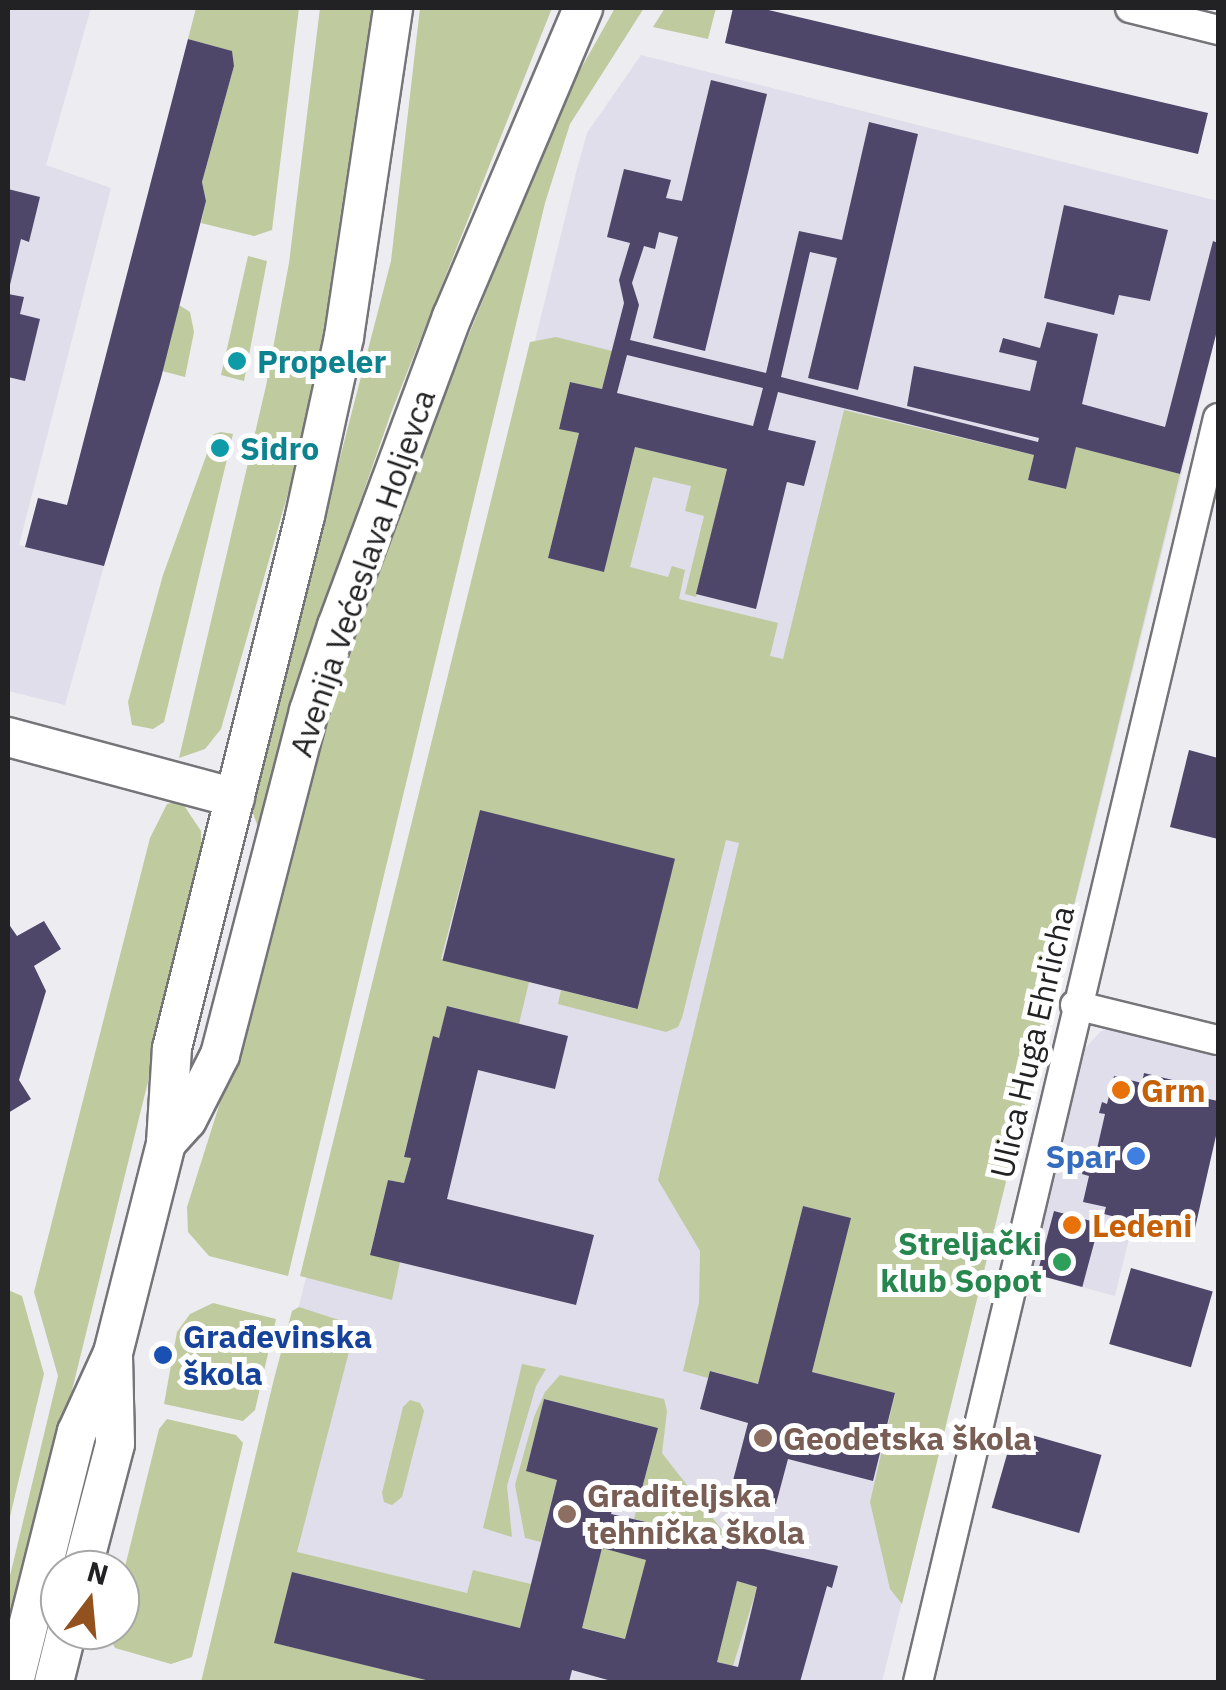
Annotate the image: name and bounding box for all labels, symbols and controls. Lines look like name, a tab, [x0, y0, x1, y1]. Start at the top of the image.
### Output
place label: Propeler	[257, 342, 387, 380]
marker: Propeler	[226, 350, 248, 372]
street label: Avenija Većeslava Holjevca	[281, 384, 443, 762]
place label: Sidro	[240, 429, 319, 467]
marker: Sidro	[209, 437, 231, 459]
street label: Ulica Huga Ehrlicha	[982, 902, 1082, 1182]
place label: Grm	[1141, 1071, 1206, 1109]
marker: Grm	[1110, 1079, 1132, 1101]
place label: Spar	[1045, 1137, 1116, 1175]
marker: Spar	[1125, 1145, 1147, 1167]
place label: Ledeni	[1092, 1206, 1192, 1244]
marker: Ledeni	[1061, 1214, 1083, 1236]
place label: Streljački klub Sopot	[880, 1225, 1042, 1300]
marker: Streljački klub Sopot	[1051, 1251, 1073, 1273]
place label: Građevinska škola	[183, 1318, 372, 1393]
marker: Građevinska škola	[152, 1344, 174, 1366]
place label: Geodetska škola	[783, 1419, 1032, 1457]
marker: Geodetska škola	[752, 1427, 774, 1449]
place label: Graditeljska tehnička škola	[587, 1477, 805, 1552]
marker: Graditeljska tehnička škola	[556, 1503, 578, 1525]
north arrow	[40, 1550, 140, 1650]
text: N	[83, 1552, 113, 1593]

